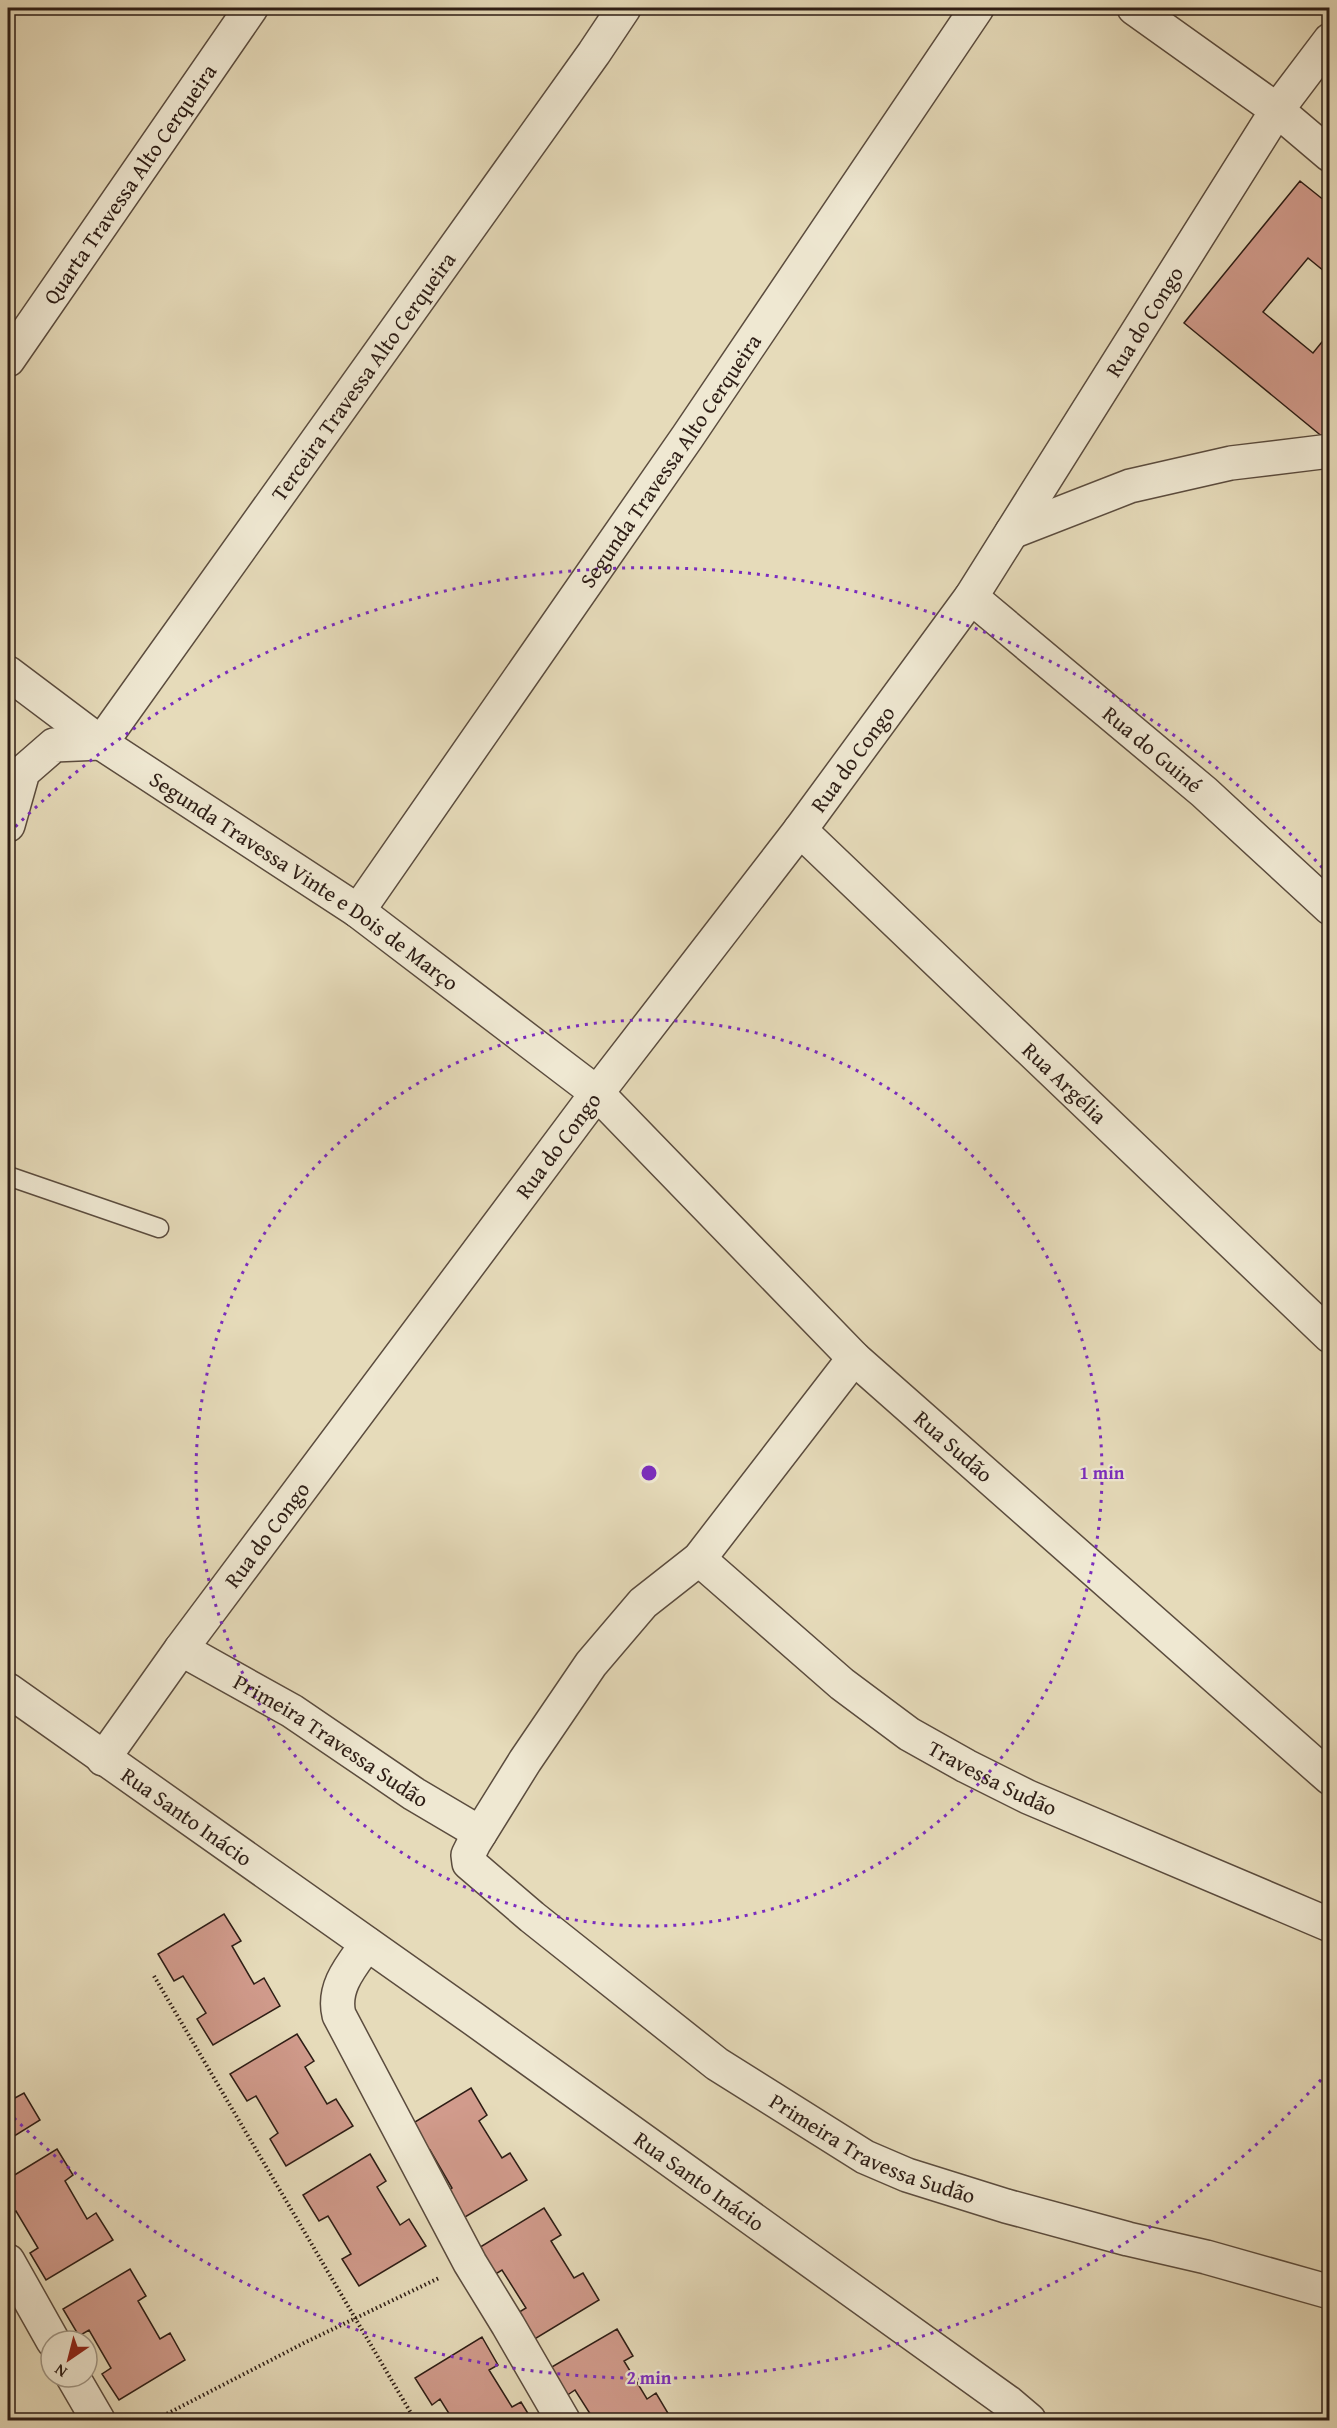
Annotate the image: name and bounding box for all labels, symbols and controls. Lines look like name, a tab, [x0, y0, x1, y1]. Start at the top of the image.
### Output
street label: Quarta Travessa Alto Cerqueira	[35, 57, 224, 311]
street label: Terceira Travessa Alto Cerqueira	[263, 245, 463, 507]
street label: Rua do Congo	[1097, 260, 1191, 383]
street label: Segunda Travessa Alto Cerqueira	[571, 327, 769, 594]
street label: Rua do Guiné	[1096, 698, 1210, 800]
street label: Rua do Congo	[802, 699, 902, 819]
street label: Segunda Travessa Vinte e Dois de Março	[143, 763, 466, 998]
street label: Rua Argélia	[1015, 1034, 1115, 1131]
street label: Rua do Congo	[508, 1085, 608, 1205]
street label: Rua Sudão	[907, 1402, 1000, 1490]
text: 1 min	[1080, 1459, 1125, 1486]
centre of rings	[639, 1463, 659, 1483]
street label: Rua do Congo	[216, 1475, 317, 1594]
street label: Primeira Travessa Sudão	[228, 1666, 435, 1815]
street label: Travessa Sudão	[922, 1732, 1062, 1824]
street label: Rua Santo Inácio	[115, 1759, 259, 1874]
street label: Primeira Travessa Sudão	[763, 2085, 979, 2211]
street label: Rua Santo Inácio	[628, 2123, 771, 2239]
north arrow	[39, 2329, 99, 2389]
text: N	[49, 2358, 72, 2384]
text: 2 min	[627, 2364, 672, 2391]

